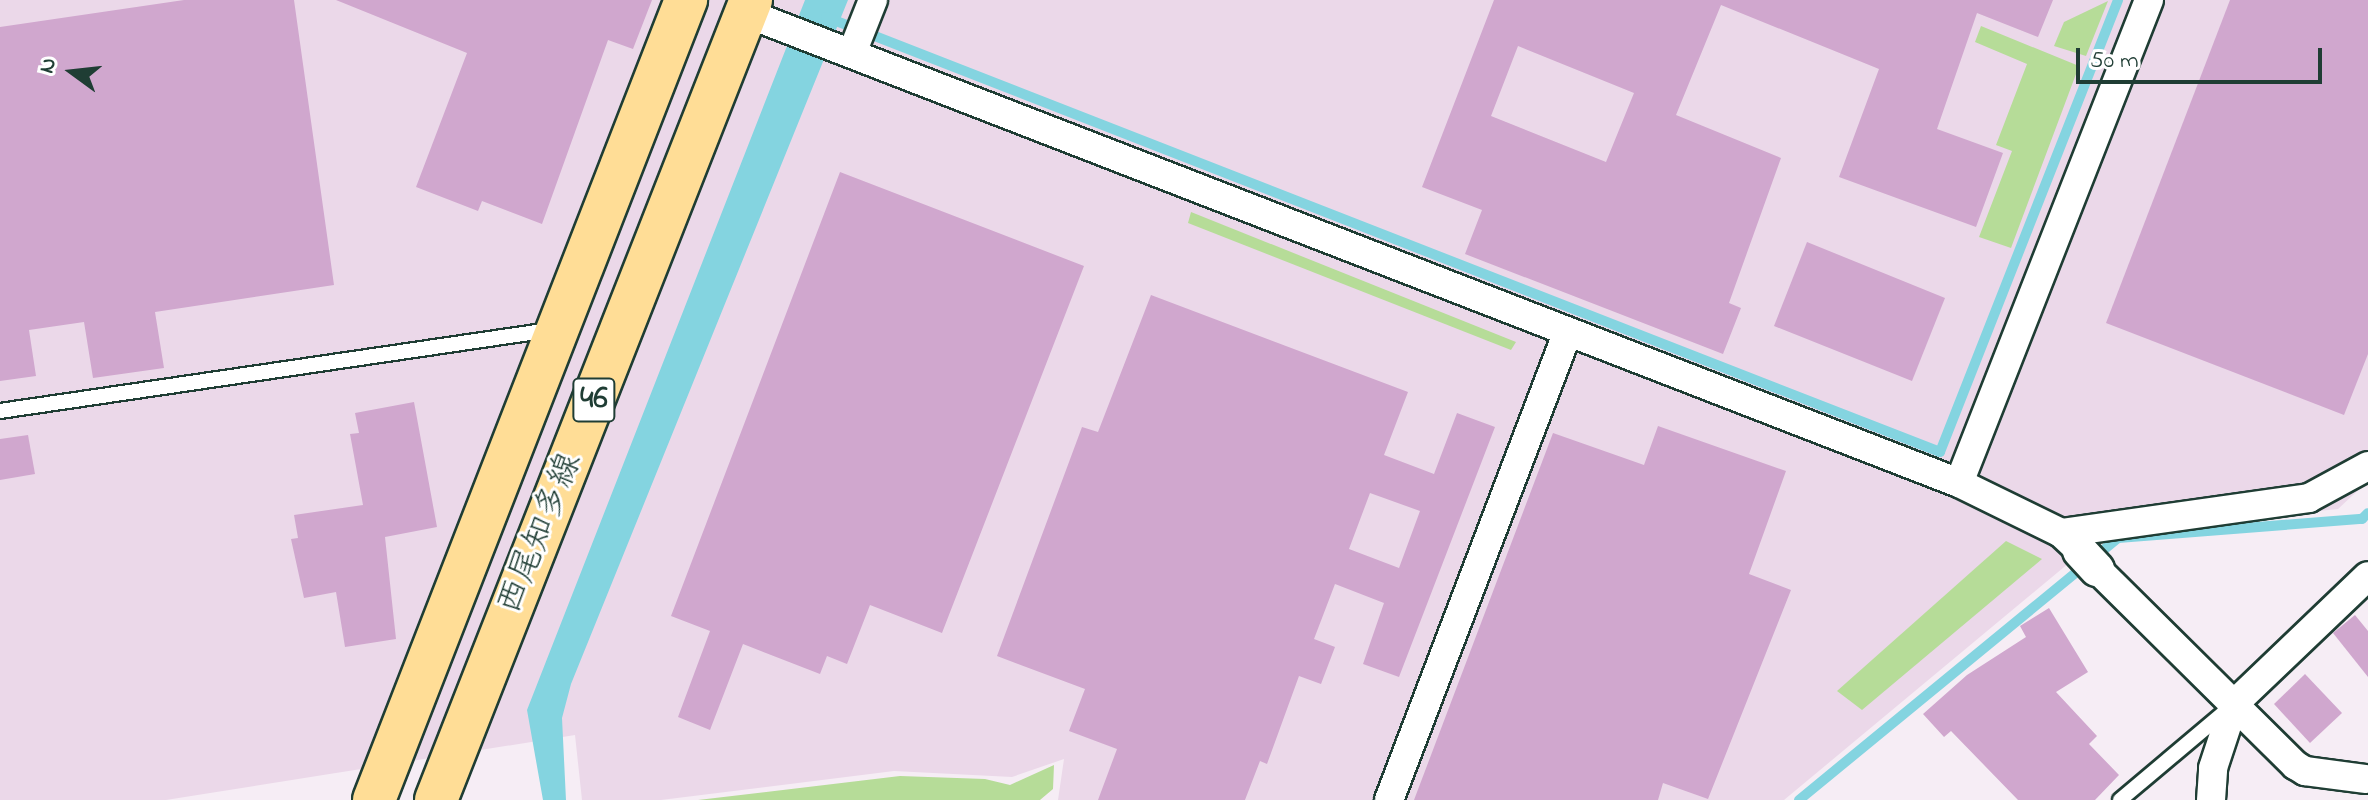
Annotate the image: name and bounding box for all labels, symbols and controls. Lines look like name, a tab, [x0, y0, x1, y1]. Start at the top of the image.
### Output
north arrow	[32, 32, 112, 112]
scale bar	[2080, 32, 2326, 82]
text: 50 m	[2090, 44, 2139, 79]
text: N	[31, 54, 66, 77]
road number: 46	[572, 372, 616, 428]
street label: 西尾知多線	[490, 448, 592, 620]

